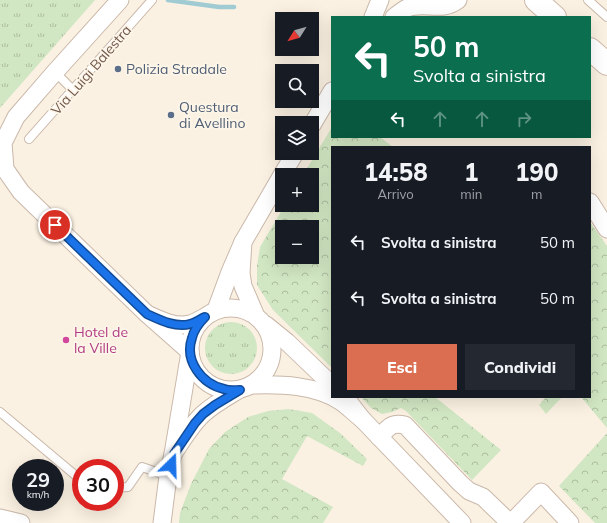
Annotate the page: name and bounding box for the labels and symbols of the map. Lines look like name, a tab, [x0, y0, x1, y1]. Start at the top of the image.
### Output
north arrow	[275, 12, 319, 56]
street label: Via Luigi Balestra	[47, 21, 135, 119]
place label: Polizia Stradale	[126, 60, 227, 78]
marker: Polizia Stradale	[113, 64, 123, 74]
place label: Questura di Avellino	[179, 98, 245, 132]
marker: Questura di Avellino	[166, 110, 176, 120]
pin	[38, 208, 72, 242]
place label: Hotel de la Ville	[74, 323, 128, 357]
marker: Hotel de la Ville	[61, 335, 71, 345]
position arrow	[150, 444, 192, 486]
speed limit sign: 30	[72, 459, 124, 511]

